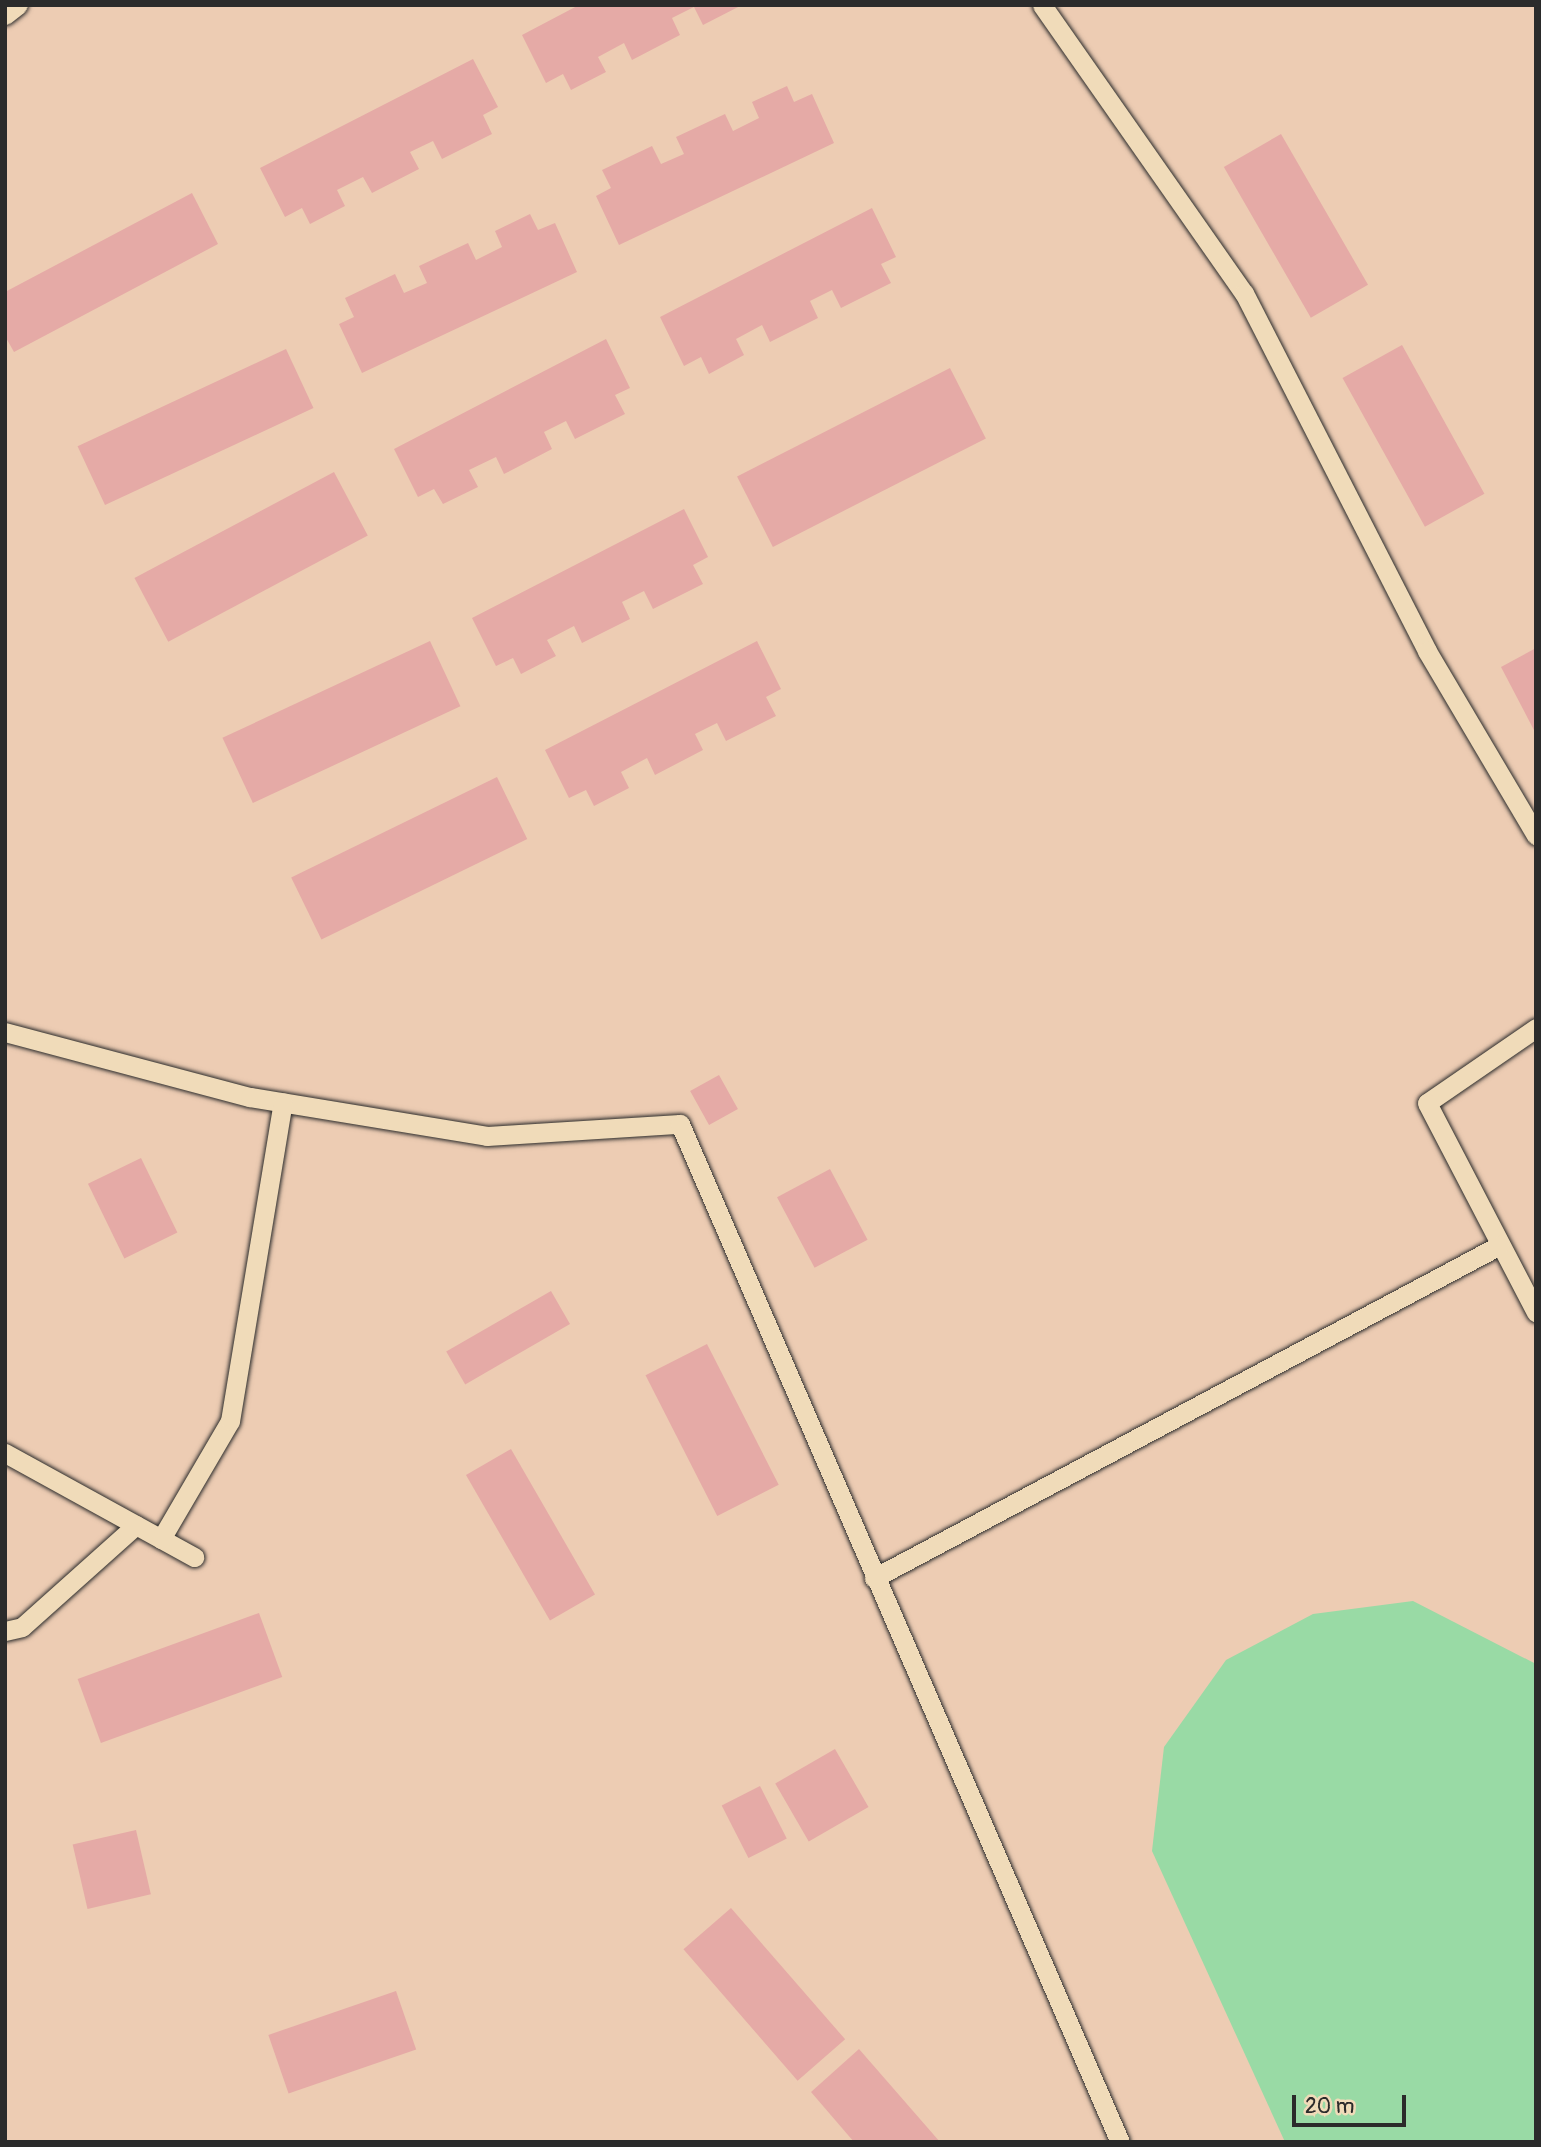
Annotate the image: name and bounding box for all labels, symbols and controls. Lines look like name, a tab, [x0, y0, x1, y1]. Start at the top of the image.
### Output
scale bar	[1296, 2080, 1410, 2124]
text: 20 m	[1305, 2093, 1354, 2120]

